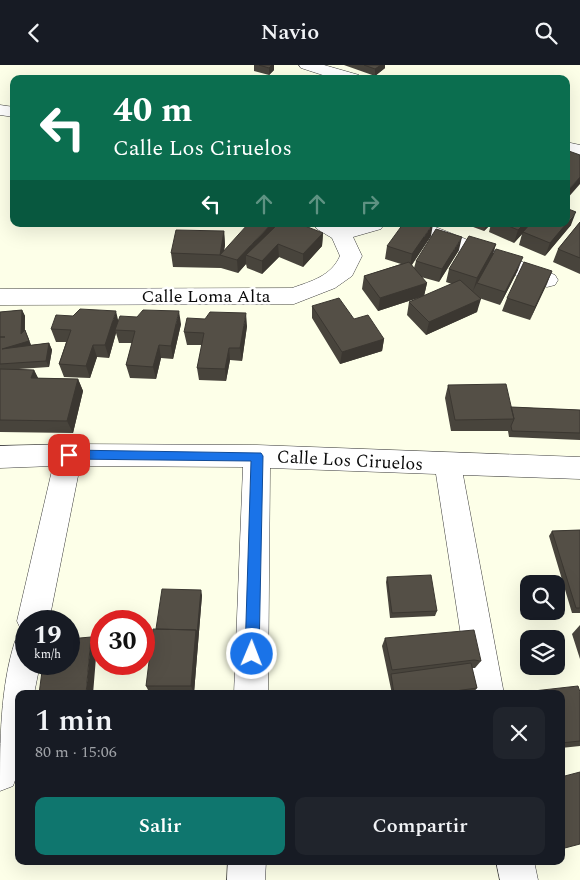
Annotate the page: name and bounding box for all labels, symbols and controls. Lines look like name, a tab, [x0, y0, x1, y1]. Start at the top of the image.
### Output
text: Navio	[261, 16, 319, 49]
icon: back	[20, 19, 48, 47]
icon: search	[532, 19, 560, 47]
text: 40 m	[113, 84, 193, 137]
icon: left	[30, 95, 95, 160]
text: Calle Los Ciruelos	[113, 132, 292, 165]
icon: left	[197, 190, 225, 218]
icon: ahead	[250, 190, 278, 218]
icon: ahead	[303, 190, 331, 218]
icon: right	[356, 190, 384, 218]
street label: Calle Loma Alta	[141, 283, 271, 310]
pin	[48, 434, 90, 476]
icon: arrive	[55, 441, 83, 469]
street label: Calle Los Ciruelos	[276, 443, 424, 478]
map controls	[520, 575, 565, 675]
button: search	[520, 575, 565, 620]
speed limit sign: 30	[90, 610, 155, 675]
text: 19	[33, 617, 62, 655]
position arrow	[225, 627, 277, 679]
button: layers	[520, 630, 565, 675]
text: km/h	[34, 645, 61, 664]
text: 1 min	[35, 698, 113, 744]
button: close	[493, 707, 545, 759]
text: 80 m · 15:06	[35, 740, 117, 764]
button: Salir	[35, 797, 285, 855]
button: Compartir	[295, 797, 545, 855]

